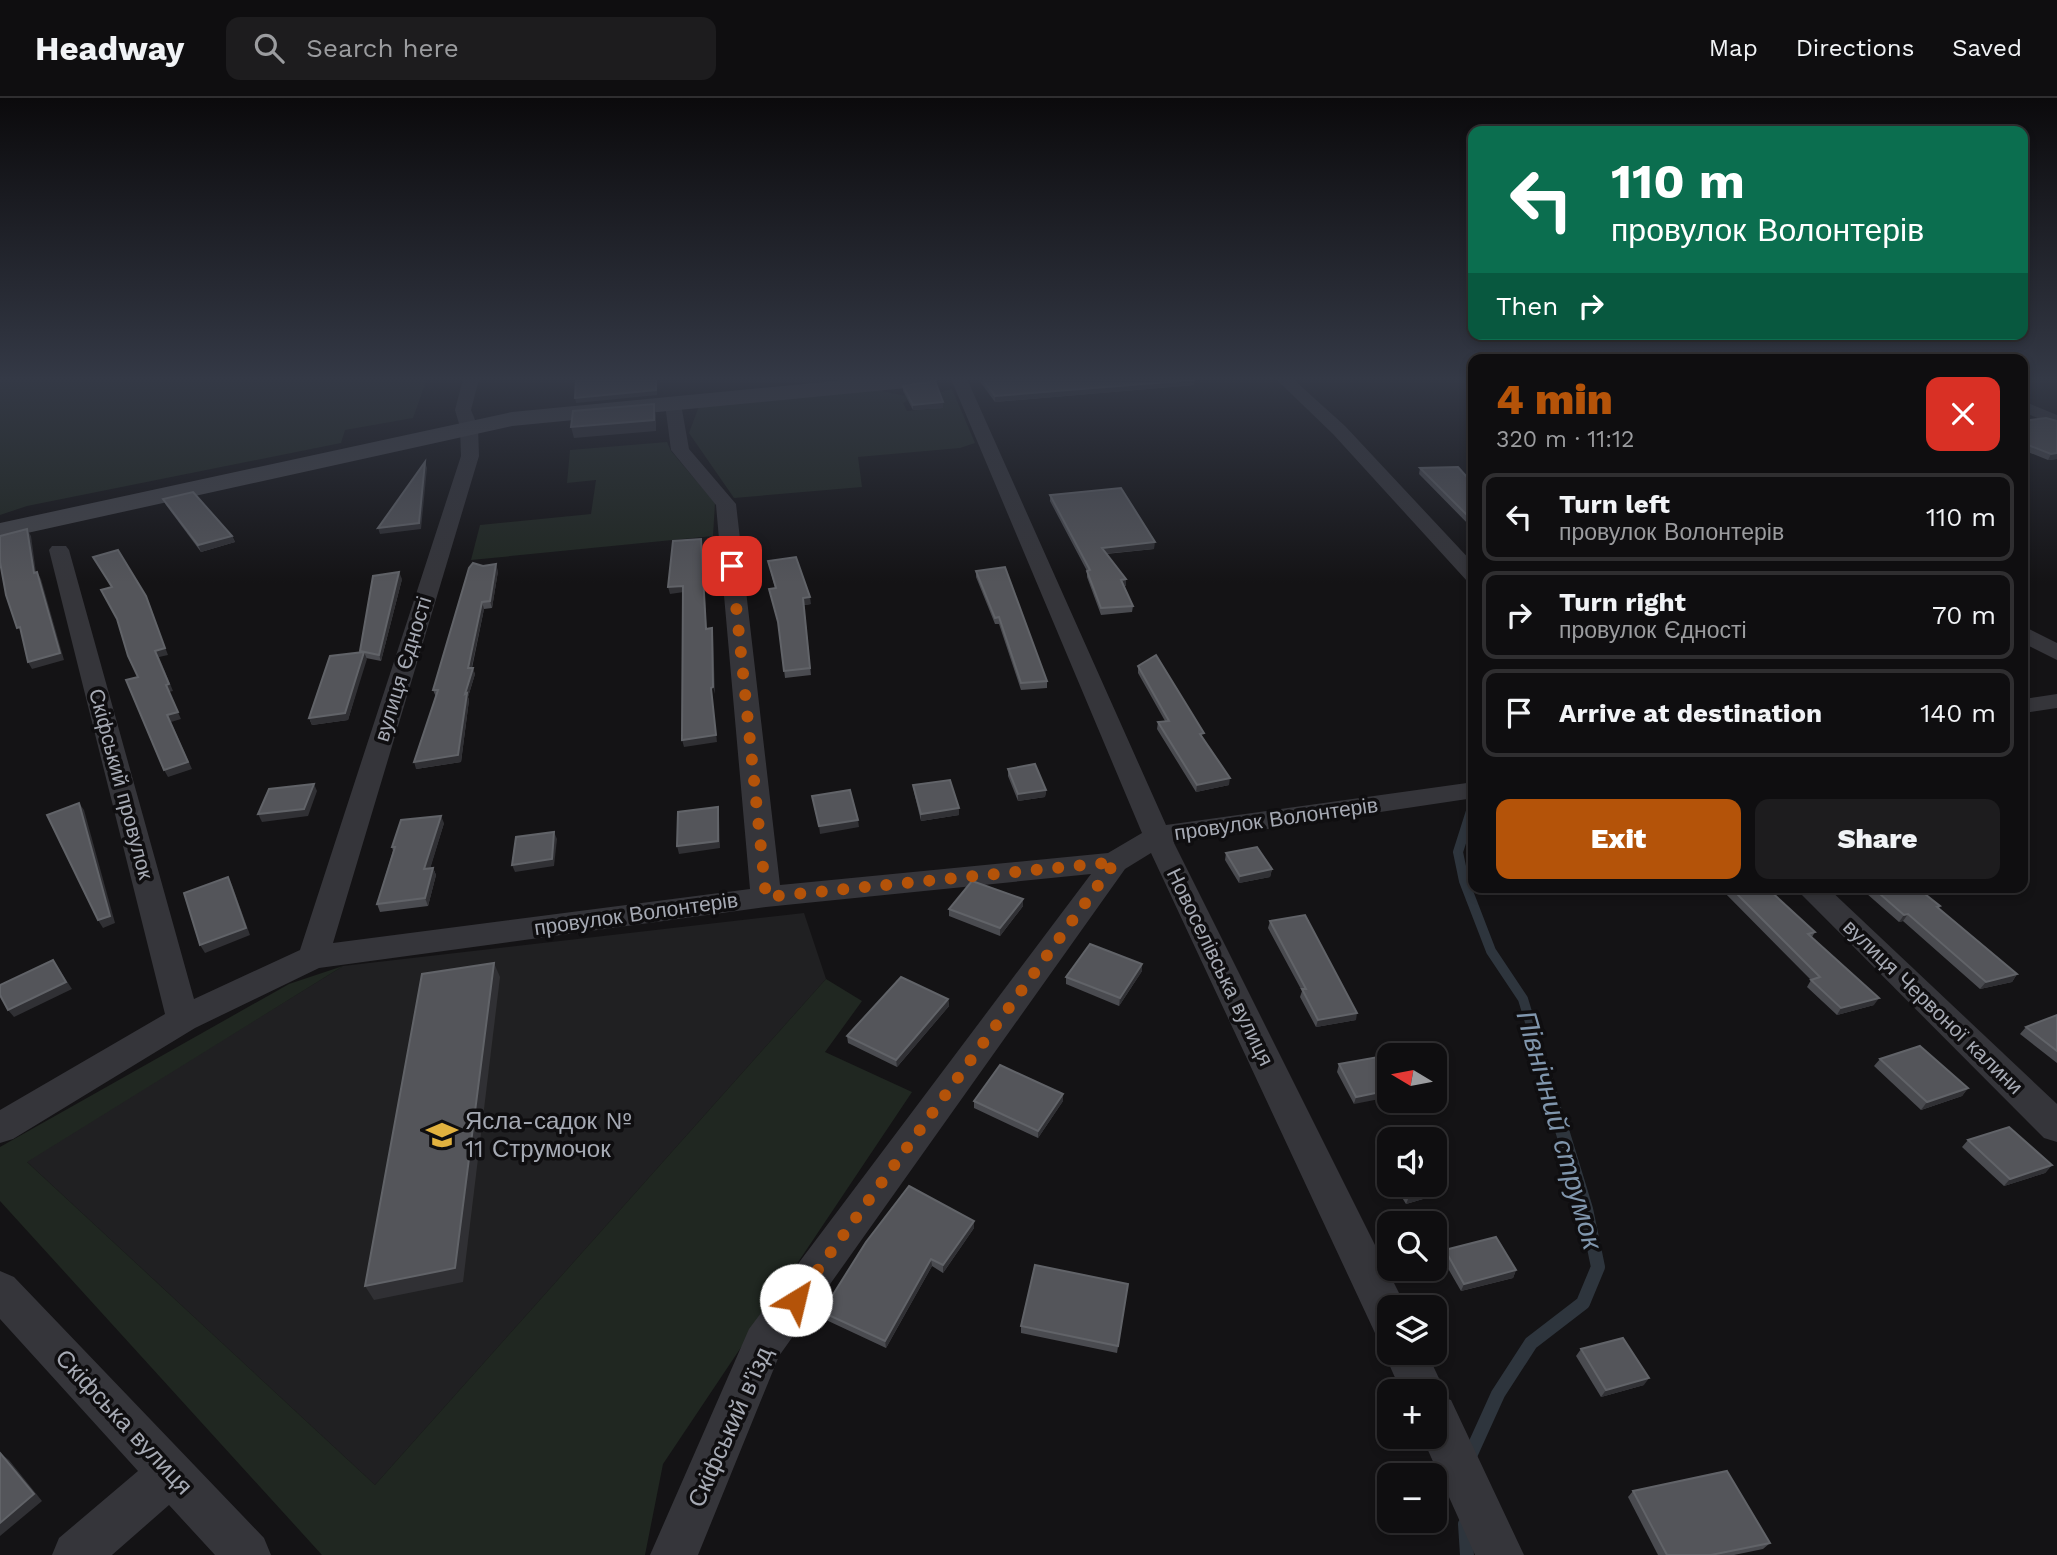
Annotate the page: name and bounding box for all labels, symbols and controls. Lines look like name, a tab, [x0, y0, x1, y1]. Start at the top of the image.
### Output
search box	[226, 17, 716, 80]
text: Headway	[35, 29, 184, 68]
icon: search	[250, 29, 288, 67]
text: Search here	[306, 33, 459, 63]
text: Map	[1709, 34, 1758, 62]
text: Directions	[1796, 34, 1914, 62]
text: Saved	[1952, 34, 2022, 62]
text: 110 m	[1611, 152, 1745, 210]
icon: left	[1496, 154, 1587, 245]
text: провулок Волонтерів	[1611, 211, 1924, 249]
icon: right	[1572, 287, 1610, 325]
text: Then	[1496, 291, 1558, 321]
text: 4 min	[1496, 375, 1613, 424]
button: close	[1926, 377, 2000, 451]
text: 320 m · 11:12	[1496, 426, 1634, 453]
text: Turn left	[1559, 489, 1670, 519]
icon: left	[1500, 498, 1538, 536]
text: 110 m	[1926, 502, 1996, 532]
text: провулок Волонтерів	[1559, 519, 1784, 546]
pin	[702, 536, 762, 596]
icon: arrive	[713, 547, 751, 585]
text: Turn right	[1559, 587, 1686, 617]
street label: вулиця Єдності	[369, 593, 437, 745]
icon: right	[1500, 596, 1538, 634]
text: 70 m	[1932, 600, 1996, 630]
text: провулок Єдності	[1559, 617, 1747, 644]
street label: Скіфський провулок	[84, 686, 159, 883]
icon: arrive	[1500, 694, 1538, 732]
text: Arrive at destination	[1559, 698, 1822, 728]
text: 140 m	[1920, 698, 1996, 728]
street label: провулок Волонтерів	[1172, 792, 1379, 845]
button: Exit	[1496, 799, 1741, 879]
button: Share	[1755, 799, 2000, 879]
street label: Новоселівська вулиця	[1162, 864, 1279, 1070]
street label: провулок Волонтерів	[532, 887, 739, 940]
street label: вулиця Червоної калини	[1838, 914, 2028, 1099]
water label: Північний струмок	[1510, 1007, 1610, 1255]
north arrow	[1377, 1043, 1447, 1113]
map controls	[1377, 1043, 1447, 1533]
place label: Ясла-садок № 11 Струмочок	[465, 1107, 632, 1163]
school or university icon: Ясла-садок № 11 Струмочок	[425, 1118, 459, 1152]
button: sound	[1377, 1127, 1447, 1197]
button: search	[1377, 1211, 1447, 1281]
position arrow	[759, 1263, 833, 1337]
button: layers	[1377, 1295, 1447, 1365]
street label: Скіфський в'їзд	[682, 1343, 778, 1511]
street label: Скіфська вулиця	[50, 1344, 198, 1500]
button: +	[1377, 1379, 1447, 1449]
button: −	[1377, 1463, 1447, 1533]

